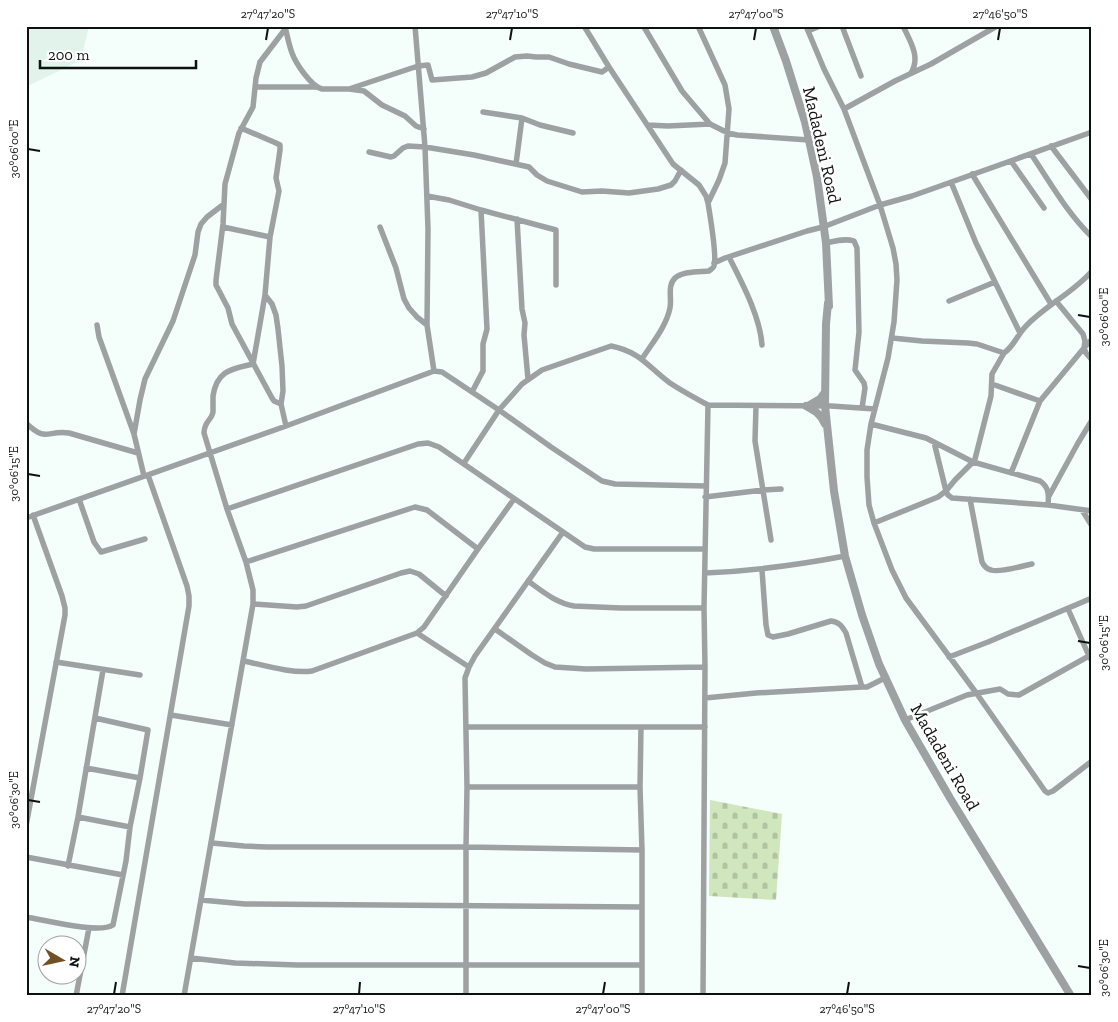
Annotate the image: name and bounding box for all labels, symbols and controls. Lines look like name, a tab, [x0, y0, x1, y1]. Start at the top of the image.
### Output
text: 27°47'20"S	[241, 7, 295, 21]
text: 27°47'10"S	[486, 7, 538, 21]
text: 27°47'00"S	[729, 7, 783, 21]
text: 27°46'50"S	[972, 7, 1028, 21]
scale bar	[40, 38, 196, 70]
text: 200 m	[48, 46, 89, 64]
street label: Madadeni Road	[798, 84, 846, 206]
text: 30°06'00"E	[7, 120, 21, 178]
text: 30°06'00"E	[1097, 288, 1111, 346]
text: 30°06'15"E	[7, 446, 21, 502]
text: 30°06'15"E	[1097, 615, 1111, 671]
street label: Madadeni Road	[906, 700, 984, 814]
text: 30°06'30"E	[7, 771, 21, 829]
north arrow	[38, 934, 88, 984]
text: 30°06'30"E	[1097, 939, 1111, 997]
text: N	[65, 955, 84, 969]
text: 27°47'20"S	[87, 1002, 141, 1016]
text: 27°47'10"S	[333, 1002, 385, 1016]
text: 27°47'00"S	[576, 1002, 630, 1016]
text: 27°46'50"S	[819, 1002, 875, 1016]

